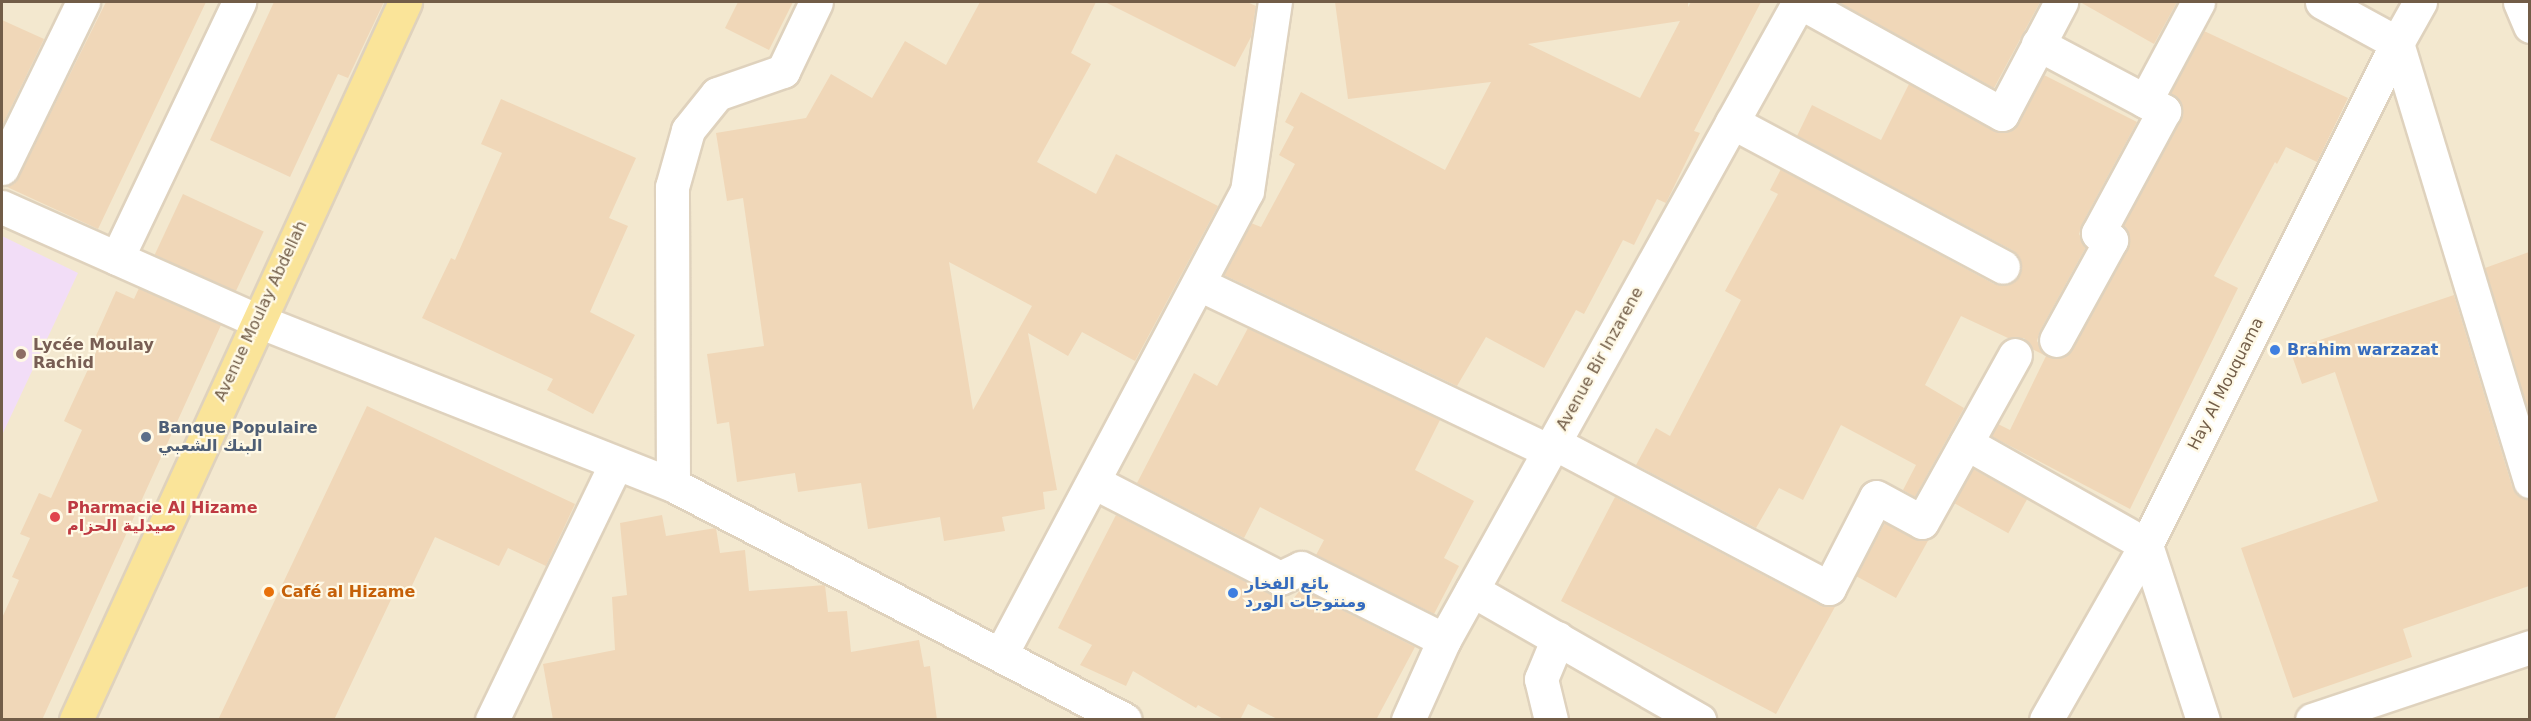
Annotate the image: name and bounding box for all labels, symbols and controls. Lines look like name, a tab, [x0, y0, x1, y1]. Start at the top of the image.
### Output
street label: Avenue Moulay Abdellah	[211, 218, 311, 404]
street label: Avenue Bir Inzarene	[1553, 284, 1647, 434]
street label: Hay Al Mouquama	[2184, 315, 2268, 453]
place label: Lycée Moulay Rachid	[33, 335, 154, 373]
place label: Brahim warzazat	[2287, 340, 2438, 360]
marker: Brahim warzazat	[2268, 343, 2282, 357]
marker: Lycée Moulay Rachid	[14, 347, 28, 361]
place label: Banque Populaire البنك الشعبي	[158, 418, 318, 456]
marker: Banque Populaire البنك الشعبي	[139, 430, 153, 444]
place label: Pharmacie Al Hizame صيدلية الحزام	[67, 498, 258, 536]
marker: Pharmacie Al Hizame صيدلية الحزام	[48, 510, 62, 524]
place label: بائع الفخار ومنتوجات الورد	[1245, 574, 1366, 612]
place label: Café al Hizame	[281, 582, 415, 602]
marker: Café al Hizame	[262, 585, 276, 599]
marker: بائع الفخار ومنتوجات الورد	[1226, 586, 1240, 600]

